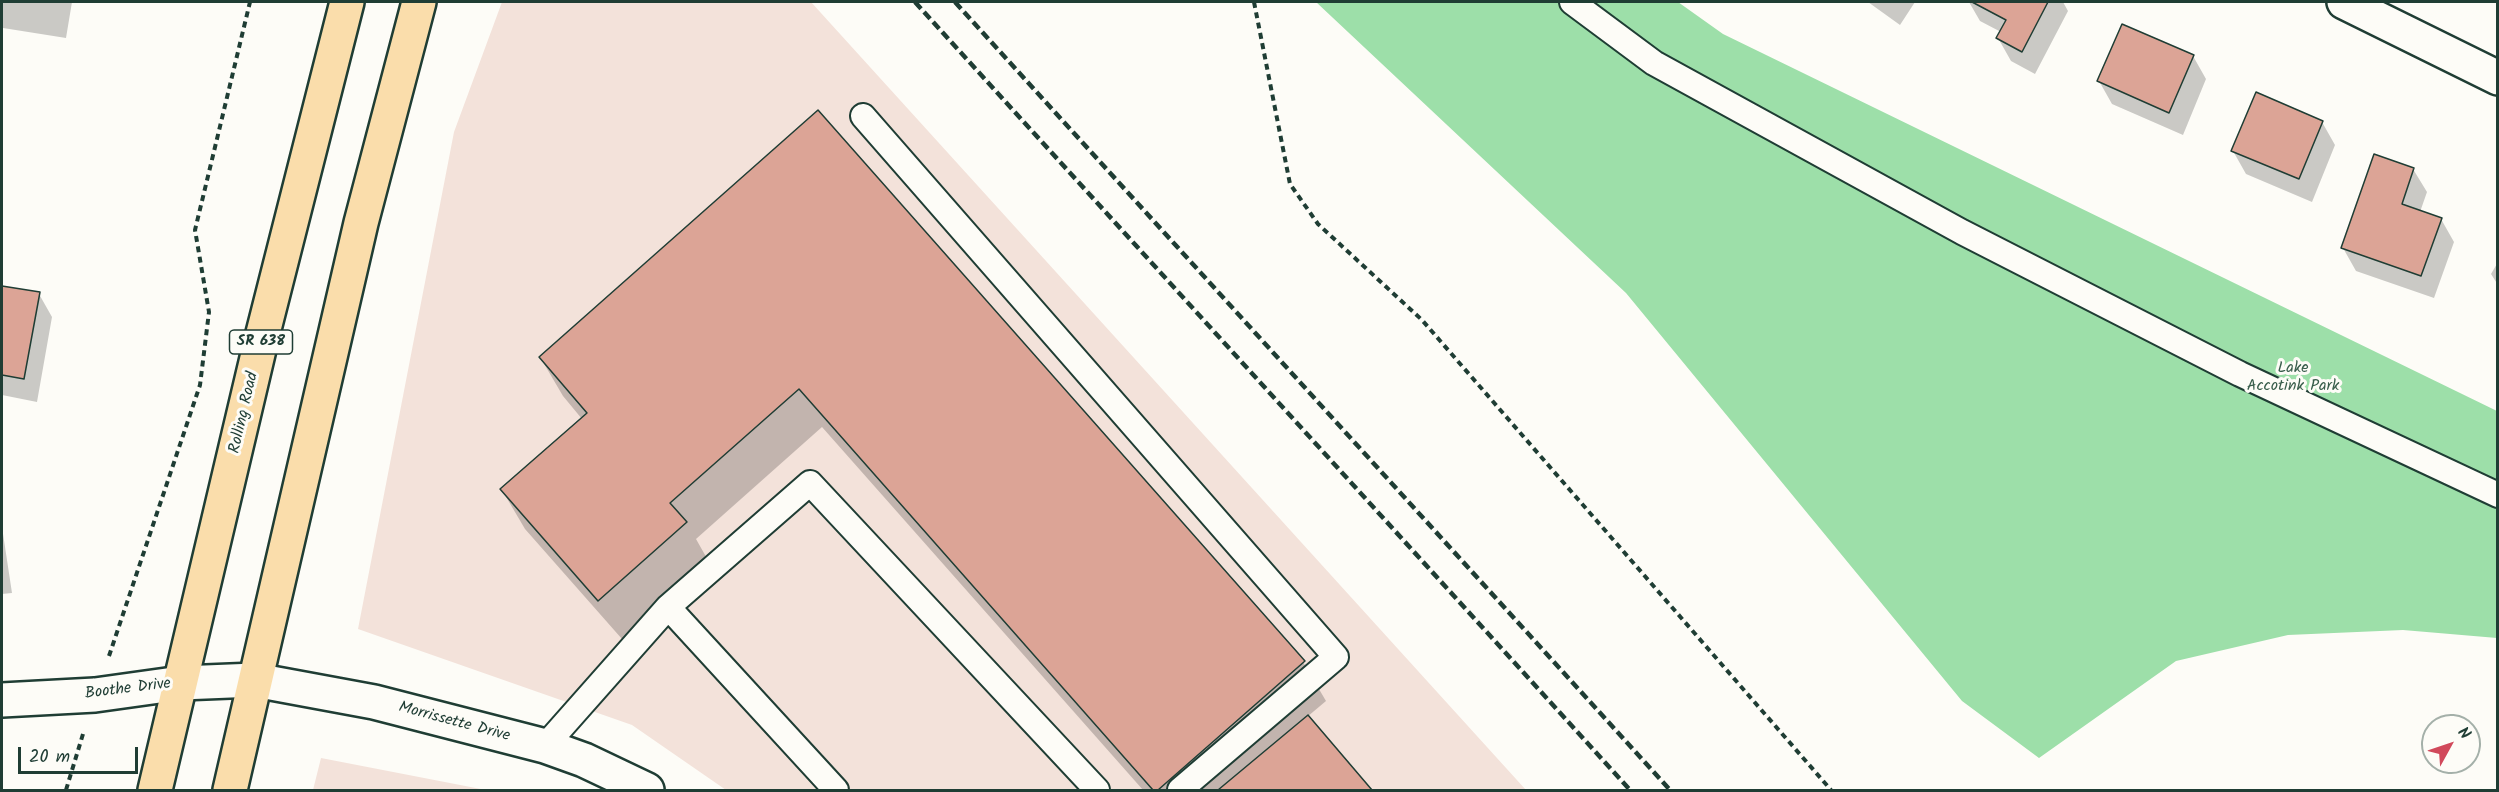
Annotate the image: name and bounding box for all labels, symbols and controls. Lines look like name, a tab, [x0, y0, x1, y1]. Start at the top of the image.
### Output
road number: SR 638	[230, 330, 292, 354]
park label: Lake Accotink Park	[2247, 359, 2339, 397]
street label: Rolling Road	[226, 370, 264, 456]
street label: Boothe Drive	[84, 675, 172, 705]
street label: Morrissette Drive	[396, 699, 512, 747]
north arrow	[2421, 714, 2481, 774]
text: N	[2451, 721, 2476, 745]
scale bar	[21, 735, 141, 773]
text: 20 m	[29, 743, 70, 772]

